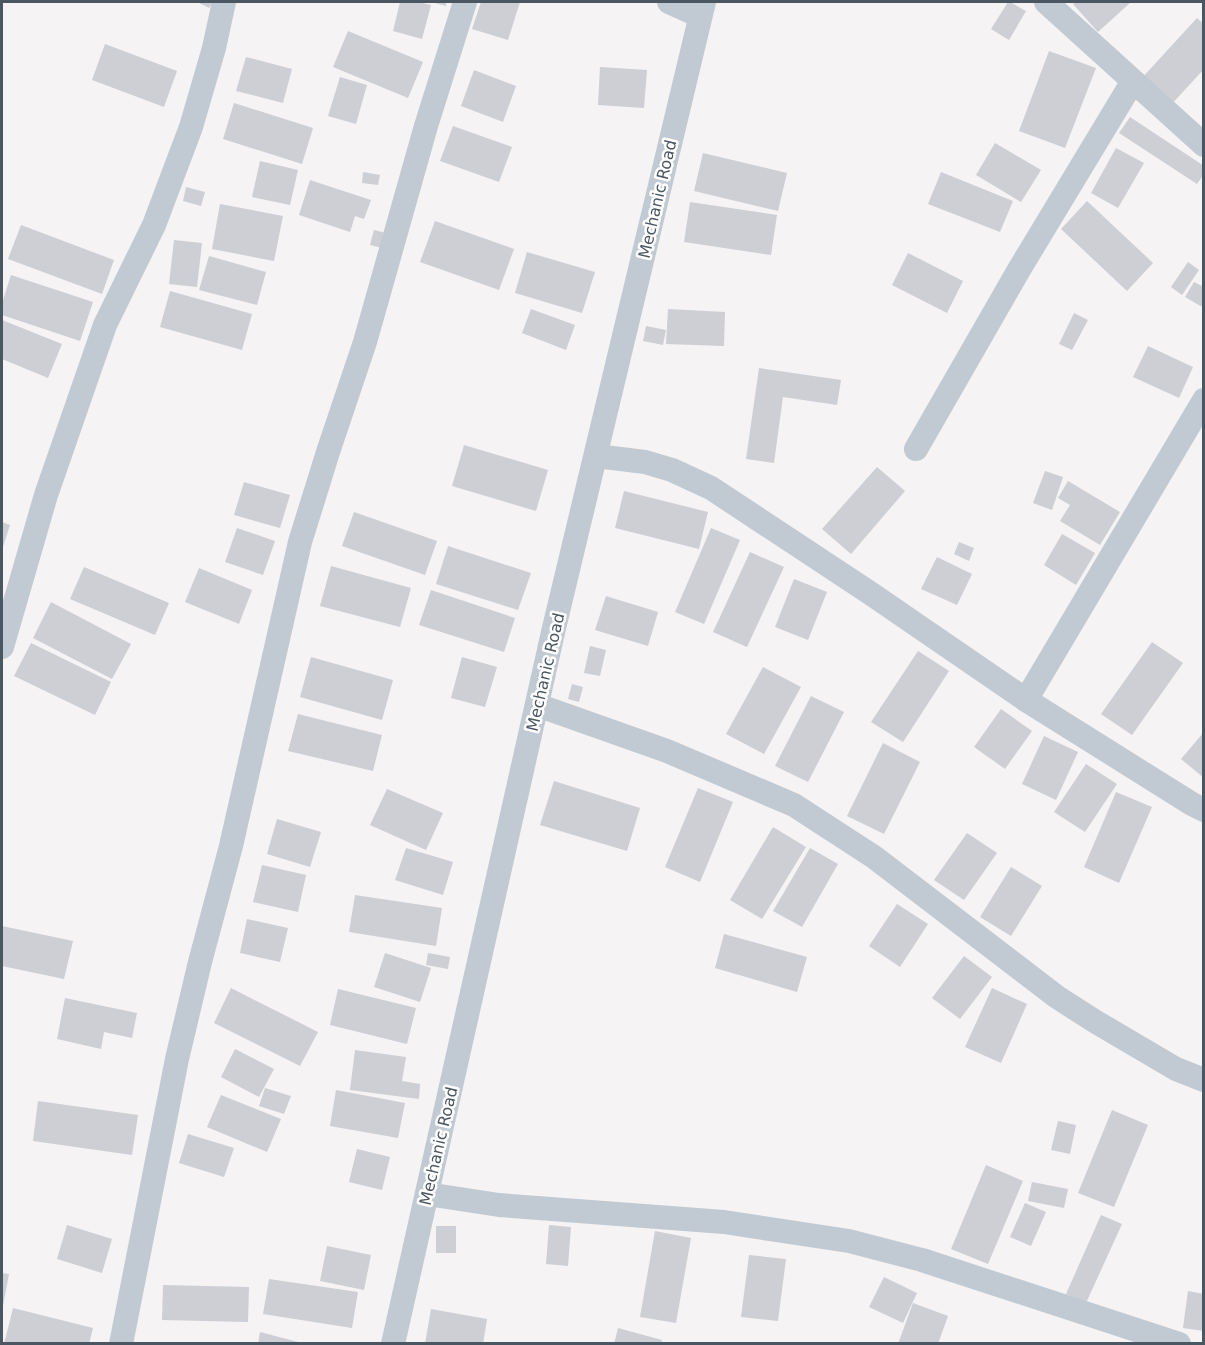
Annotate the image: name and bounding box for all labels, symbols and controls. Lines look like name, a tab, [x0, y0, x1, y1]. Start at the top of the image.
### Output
street label: Mechanic Road	[635, 138, 680, 260]
street label: Mechanic Road	[523, 611, 568, 733]
street label: Mechanic Road	[416, 1085, 461, 1207]

